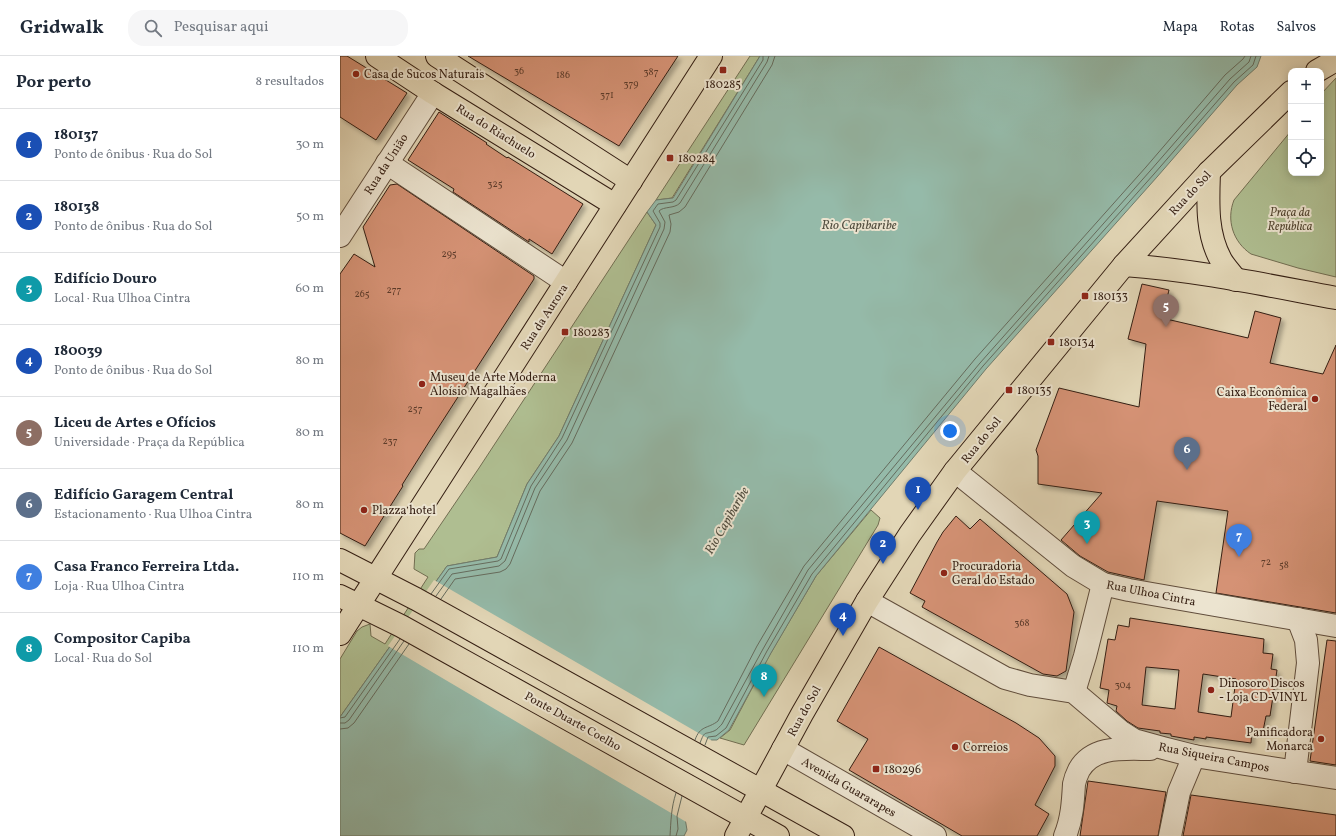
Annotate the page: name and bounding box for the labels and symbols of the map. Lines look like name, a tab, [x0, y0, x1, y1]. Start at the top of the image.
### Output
house number: 36	[514, 64, 524, 78]
house number: 387	[643, 65, 659, 79]
marker: 180285	[718, 65, 728, 75]
place label: Casa de Sucos Naturais	[364, 67, 484, 83]
house number: 186	[556, 68, 570, 82]
marker: Casa de Sucos Naturais	[351, 69, 361, 79]
house number: 379	[623, 77, 639, 91]
place label: 180285	[705, 77, 741, 93]
house number: 371	[600, 88, 614, 102]
street label: Rua do Riachuelo	[452, 101, 538, 163]
street label: Rua da União	[361, 131, 413, 198]
place label: 180284	[678, 151, 715, 167]
marker: 180284	[665, 153, 675, 163]
street label: Rua do Sol	[1166, 168, 1216, 219]
house number: 325	[487, 177, 503, 191]
park label: Praça da República	[1268, 205, 1313, 235]
water label: Rio Capibaribe	[822, 217, 897, 235]
house number: 295	[441, 247, 457, 261]
street label: Rua da Aurora	[517, 281, 572, 354]
house number: 277	[387, 283, 402, 297]
house number: 265	[354, 287, 370, 301]
place label: 180133	[1093, 289, 1128, 305]
marker: 180133	[1080, 291, 1090, 301]
pin: 5	[1153, 294, 1179, 327]
place label: 180283	[573, 325, 610, 341]
marker: 180283	[560, 327, 570, 337]
place label: 180134	[1059, 335, 1095, 351]
marker: 180134	[1046, 337, 1056, 347]
place label: Museu de Arte Moderna Aloísio Magalhães	[430, 370, 556, 400]
marker: Museu de Arte Moderna Aloísio Magalhães	[417, 379, 427, 389]
place label: 180135	[1017, 383, 1052, 399]
marker: 180135	[1004, 385, 1014, 395]
place label: Caixa Econômica Federal	[1217, 385, 1307, 415]
marker: Caixa Econômica Federal	[1310, 394, 1320, 404]
house number: 257	[407, 402, 423, 416]
street label: Rua do Sol	[958, 414, 1006, 467]
your location	[940, 421, 960, 441]
house number: 237	[382, 434, 398, 448]
pin: 6	[1174, 437, 1200, 470]
pin: 1	[905, 477, 931, 510]
water label: Rio Capibaribe	[701, 484, 754, 558]
place label: Plazza hotel	[372, 503, 436, 519]
marker: Plazza hotel	[359, 505, 369, 515]
pin: 3	[1074, 511, 1100, 544]
pin: 7	[1226, 524, 1252, 557]
pin: 2	[870, 531, 896, 564]
house number: 72	[1261, 555, 1271, 569]
house number: 58	[1279, 558, 1289, 572]
place label: Procuradoria Geral do Estado	[952, 559, 1035, 589]
marker: Procuradoria Geral do Estado	[939, 568, 949, 578]
street label: Rua Ulhoa Cintra	[1105, 577, 1197, 611]
pin: 4	[830, 603, 856, 636]
house number: 368	[1014, 616, 1030, 630]
pin: 8	[751, 664, 777, 697]
place label: Dinosoro Discos - Loja CD-VINYL	[1219, 676, 1307, 706]
house number: 304	[1115, 678, 1131, 692]
street label: Rua do Sol	[784, 683, 825, 740]
marker: Dinosoro Discos - Loja CD-VINYL	[1206, 685, 1216, 695]
street label: Ponte Duarte Coelho	[521, 689, 624, 755]
place label: Panificadora Monarca	[1246, 725, 1313, 755]
marker: Panificadora Monarca	[1316, 734, 1326, 744]
street label: Rua Siqueira Campos	[1157, 739, 1271, 777]
place label: Correios	[963, 740, 1008, 756]
marker: Correios	[950, 742, 960, 752]
street label: Avenida Guararapes	[798, 754, 899, 821]
place label: 180296	[884, 762, 921, 778]
marker: 180296	[871, 764, 881, 774]

